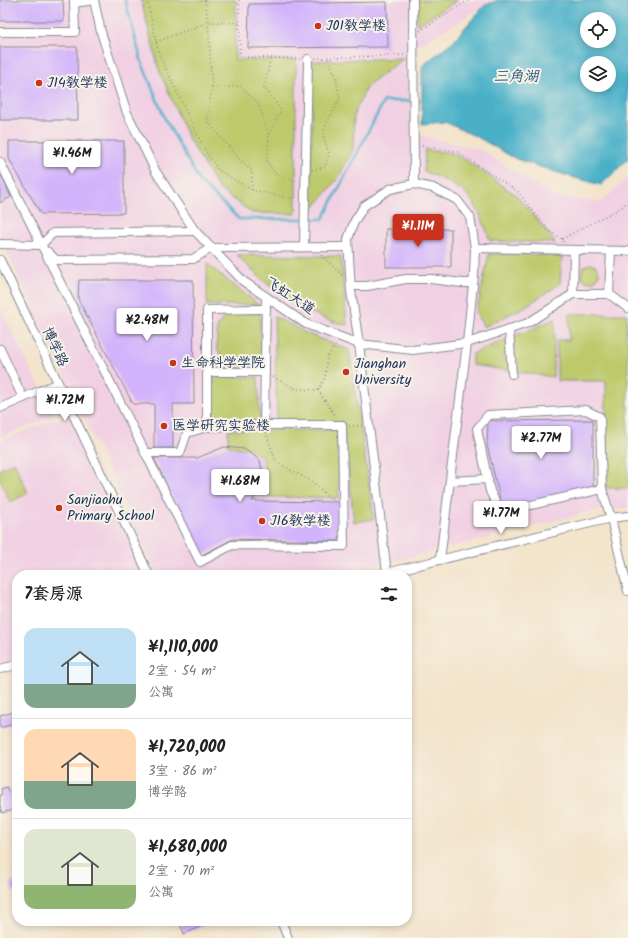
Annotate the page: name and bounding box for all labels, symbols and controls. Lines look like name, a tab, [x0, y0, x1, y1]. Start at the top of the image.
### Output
map controls	[580, 12, 616, 92]
button: locate	[580, 12, 616, 48]
place label: J01教学楼	[326, 15, 386, 37]
marker: J01教学楼	[313, 21, 323, 31]
button: layers	[580, 56, 616, 92]
water label: 三角湖	[493, 65, 540, 89]
place label: J14教学楼	[47, 72, 108, 94]
marker: J14教学楼	[34, 78, 44, 88]
pin: ¥1.46M	[39, 141, 105, 175]
text: ¥1.46M	[53, 143, 91, 164]
pin: ¥1.11M	[385, 214, 451, 248]
text: ¥1.11M	[402, 216, 434, 237]
street label: 飞虹大道	[261, 272, 319, 320]
pin: ¥2.48M	[114, 308, 180, 342]
text: ¥2.48M	[125, 310, 169, 331]
street label: 博学路	[36, 323, 74, 371]
place label: 生命科学学院	[181, 352, 265, 374]
place label: Jianghan University	[354, 353, 412, 391]
marker: 生命科学学院	[168, 358, 178, 368]
marker: Jianghan University	[341, 367, 351, 377]
pin: ¥1.72M	[32, 388, 98, 422]
text: ¥1.72M	[46, 390, 84, 411]
place label: 医学研究实验楼	[172, 415, 270, 437]
marker: 医学研究实验楼	[159, 421, 169, 431]
pin: ¥2.77M	[508, 426, 574, 460]
text: ¥2.77M	[521, 428, 561, 449]
pin: ¥1.68M	[207, 469, 273, 503]
text: ¥1.68M	[220, 471, 260, 492]
place label: Sanjiaohu Primary School	[67, 489, 155, 527]
pin: ¥1.77M	[468, 501, 534, 535]
marker: Sanjiaohu Primary School	[54, 503, 64, 513]
text: ¥1.77M	[482, 503, 520, 524]
place label: J16教学楼	[270, 510, 331, 532]
marker: J16教学楼	[257, 516, 267, 526]
text: 7套房源	[24, 581, 83, 608]
icon: filters	[378, 583, 400, 605]
text: ¥1,110,000	[148, 634, 218, 661]
icon: home	[56, 644, 104, 692]
text: 2室 · 54 m²	[148, 661, 216, 682]
text: 公寓	[148, 682, 174, 703]
text: ¥1,720,000	[148, 734, 225, 761]
icon: home	[56, 745, 104, 793]
text: 3室 · 86 m²	[148, 761, 217, 782]
text: 博学路	[148, 782, 187, 803]
text: ¥1,680,000	[148, 834, 227, 861]
icon: home	[56, 845, 104, 893]
text: 2室 · 70 m²	[148, 861, 214, 882]
text: 公寓	[148, 882, 174, 903]

